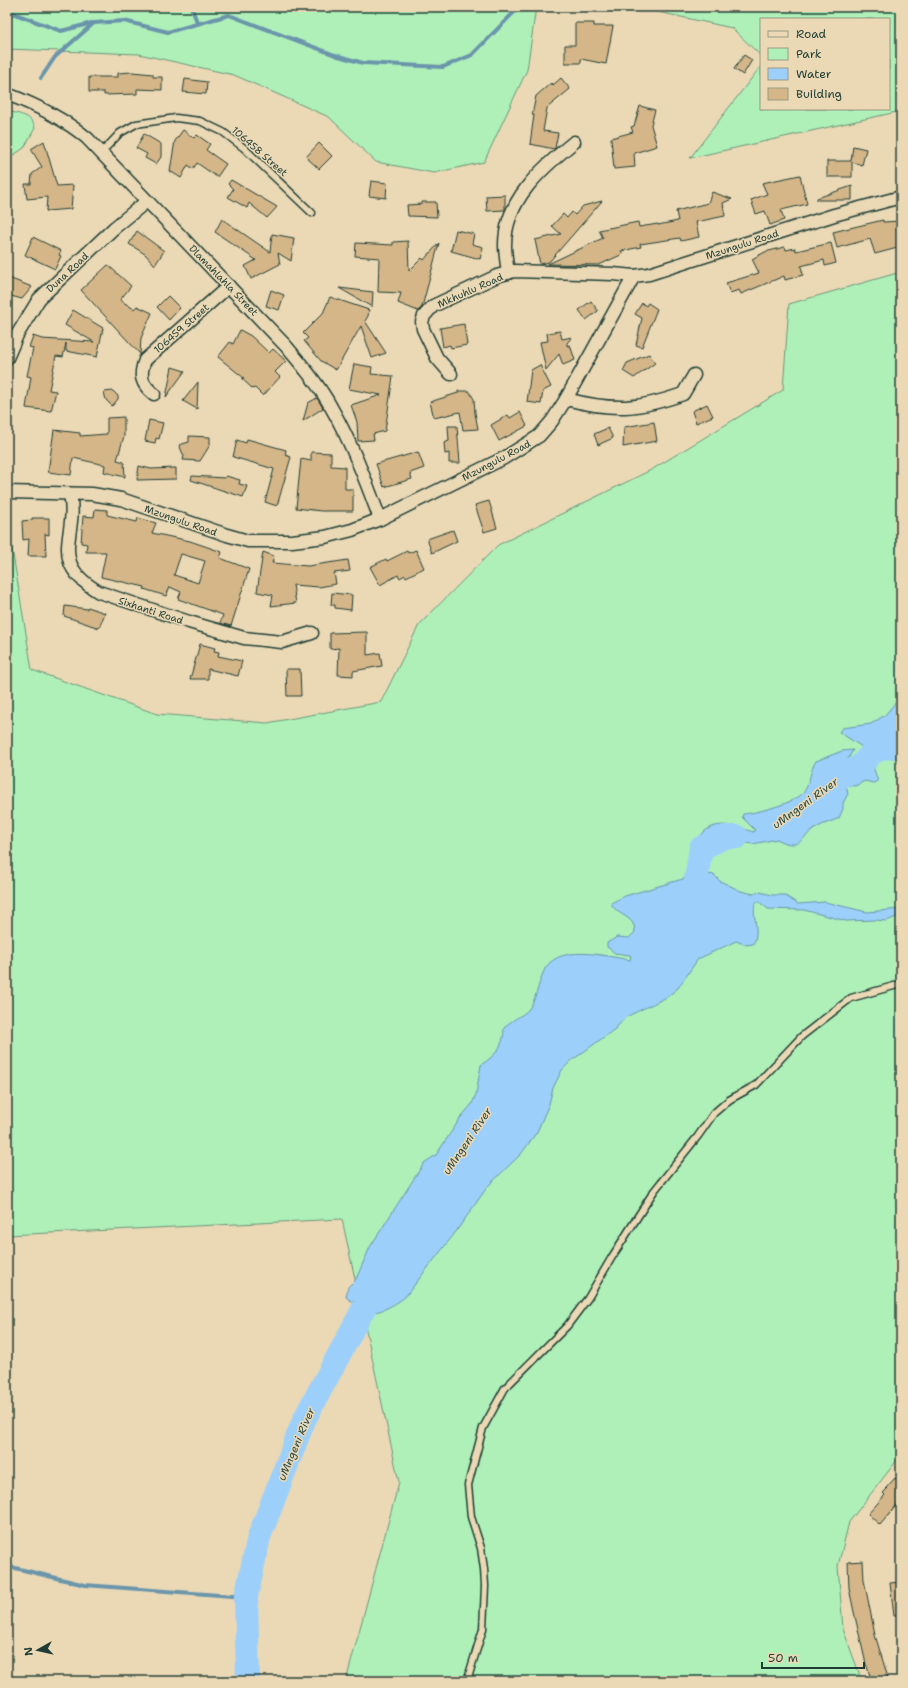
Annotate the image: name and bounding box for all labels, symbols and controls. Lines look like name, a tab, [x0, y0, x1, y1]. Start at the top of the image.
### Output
legend	[760, 18, 890, 110]
text: Road	[796, 26, 827, 42]
text: Park	[796, 46, 822, 62]
text: Water	[796, 66, 832, 82]
text: Building	[796, 86, 842, 102]
street label: 106458 Street	[229, 124, 290, 179]
street label: Mzungulu Road	[704, 226, 781, 262]
street label: Dlamahlahla Street	[186, 242, 261, 319]
street label: Duna Road	[43, 249, 92, 295]
street label: Mkhuhlu Road	[436, 270, 505, 311]
street label: 106459 Street	[151, 301, 212, 356]
street label: Mzungulu Road	[460, 437, 533, 484]
street label: Mzungulu Road	[143, 502, 219, 539]
street label: Sixhanti Road	[117, 594, 186, 627]
water label: uMngeni River	[769, 774, 842, 832]
water label: uMngeni River	[439, 1104, 496, 1178]
water label: uMngeni River	[274, 1405, 319, 1483]
north arrow	[18, 1630, 58, 1670]
scale bar	[762, 1644, 864, 1670]
text: N	[21, 1646, 37, 1657]
text: 50 m	[768, 1650, 798, 1666]

